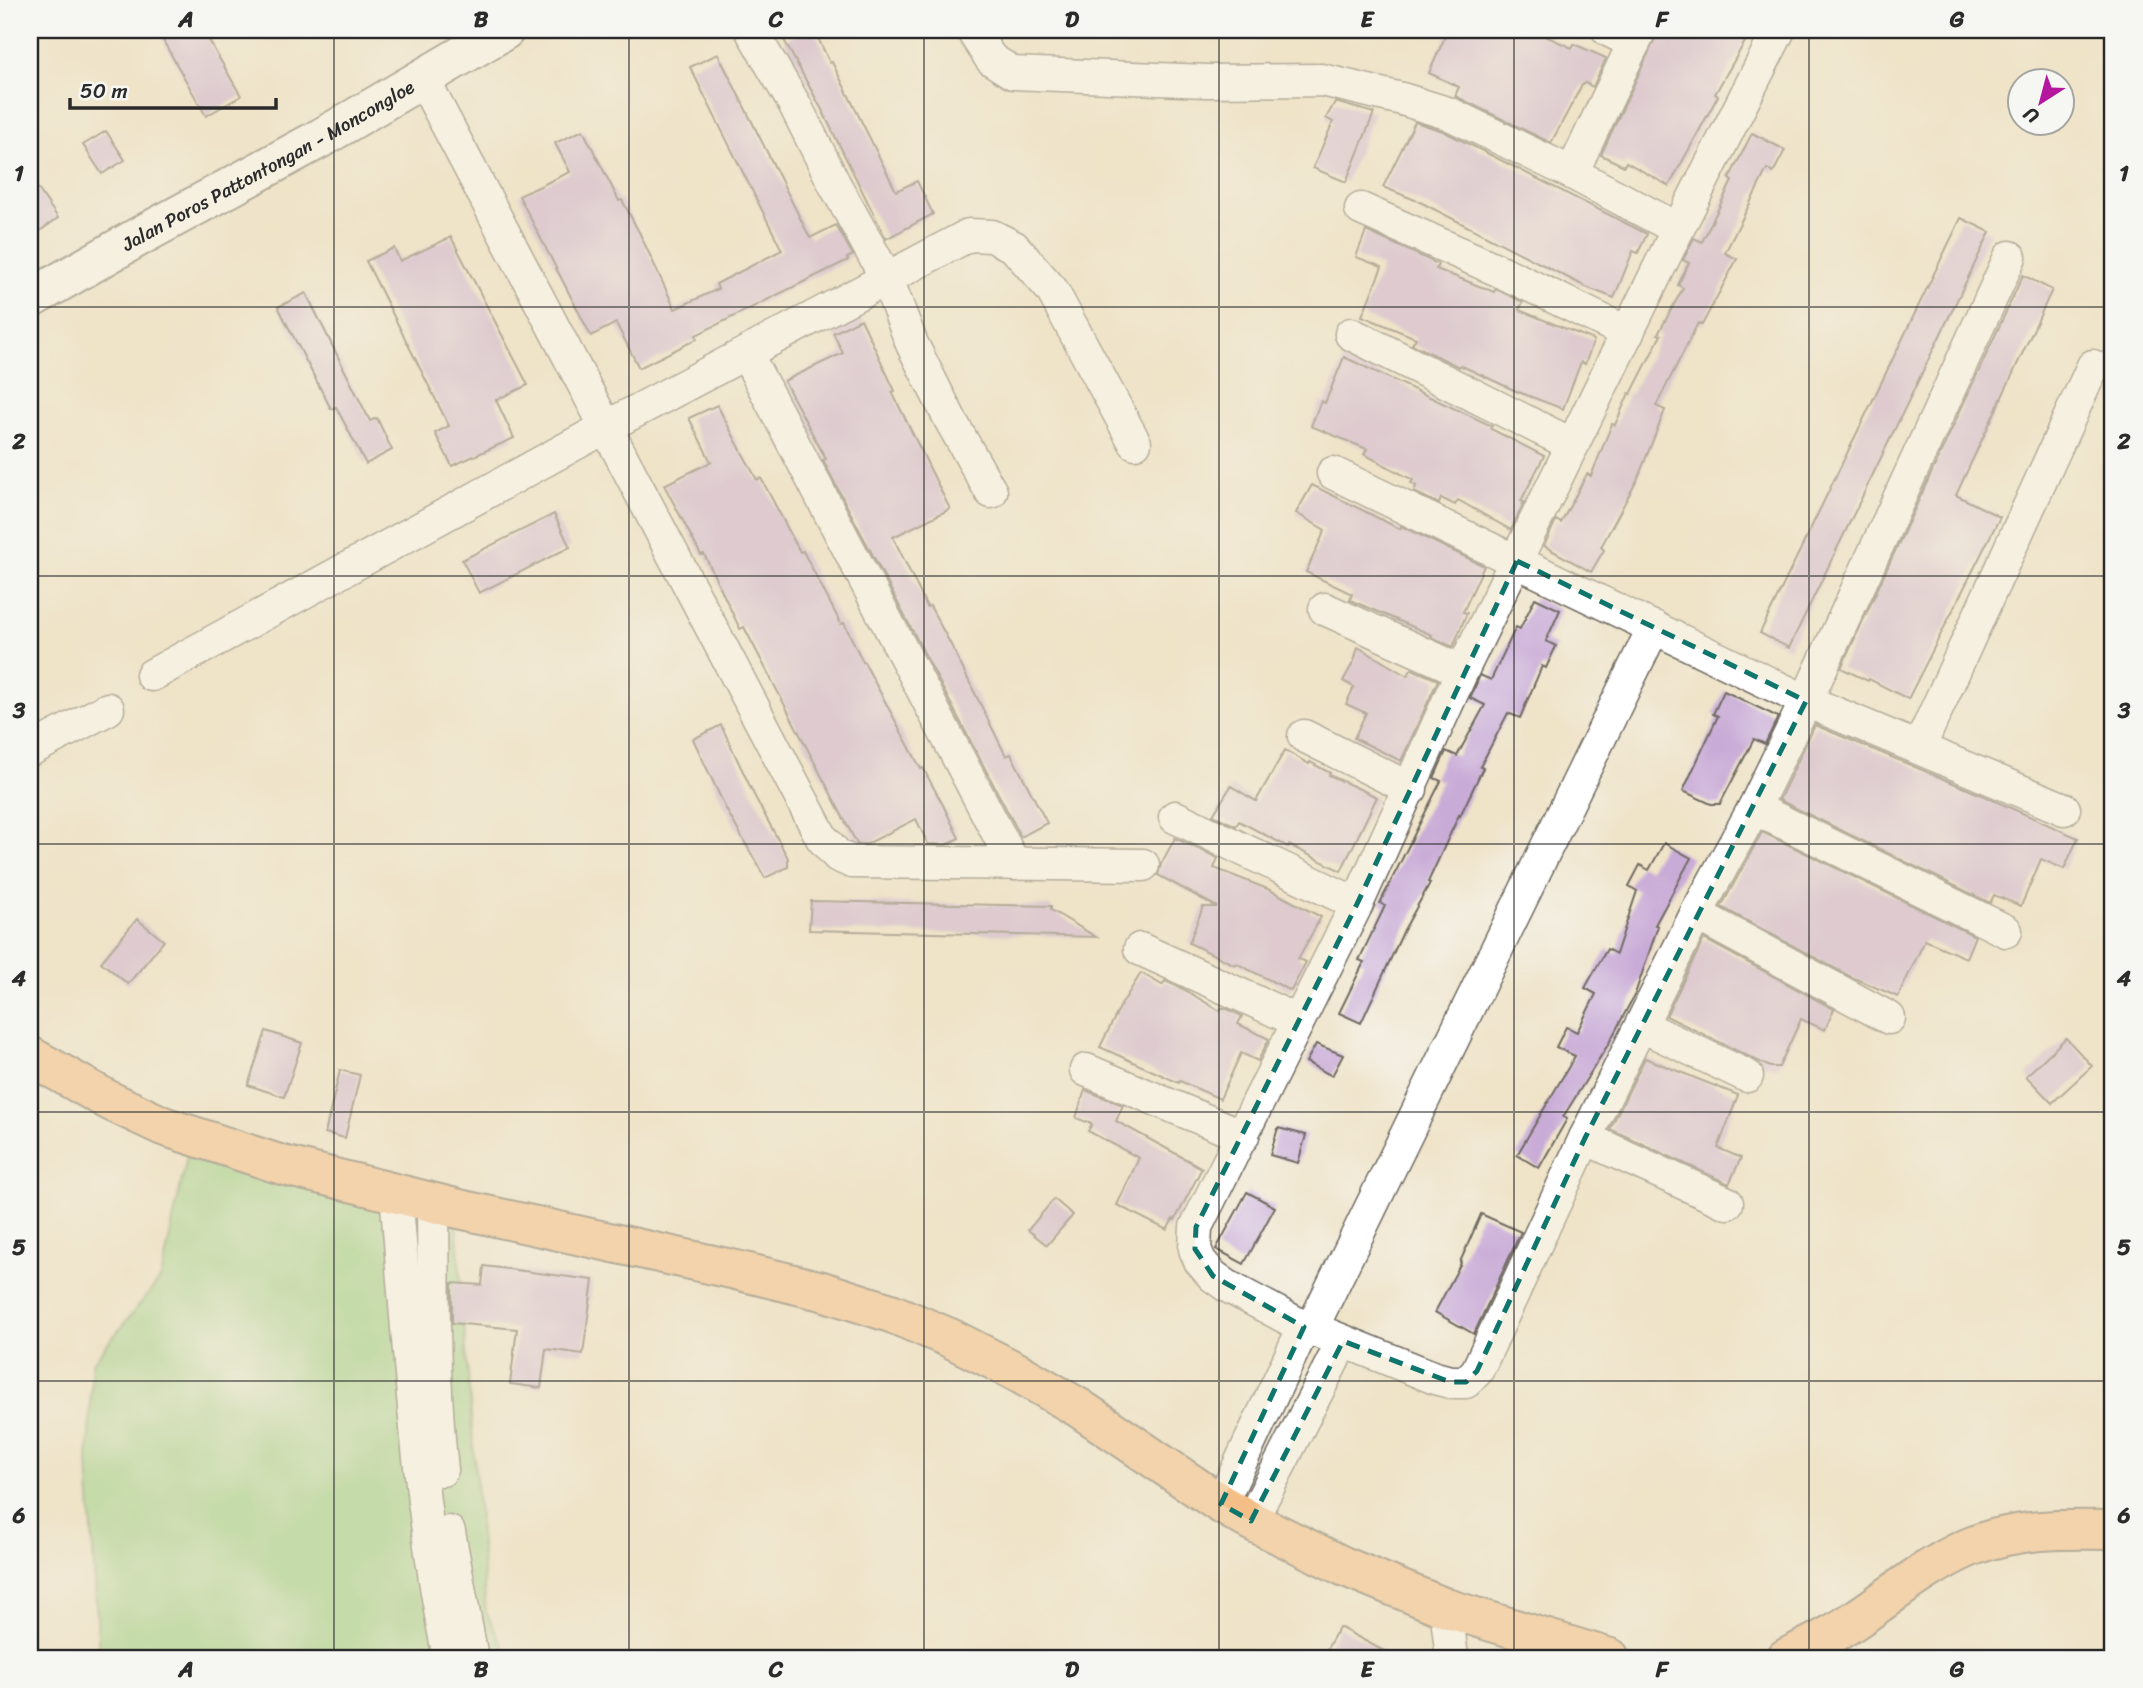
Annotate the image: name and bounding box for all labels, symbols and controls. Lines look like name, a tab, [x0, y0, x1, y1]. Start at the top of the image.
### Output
text: A	[177, 0, 194, 40]
text: B	[474, 0, 489, 40]
text: C	[768, 0, 784, 40]
text: D	[1065, 0, 1080, 40]
text: E	[1361, 0, 1376, 40]
text: F	[1655, 0, 1670, 40]
text: G	[1949, 0, 1965, 40]
scale bar	[70, 66, 276, 110]
north arrow	[2007, 66, 2076, 136]
street label: Jalan Poros Pattontongan - Moncongloe	[114, 70, 420, 260]
text: 50 m	[80, 72, 128, 110]
text: U	[2015, 97, 2046, 132]
text: 1	[14, 153, 24, 194]
text: 1	[2119, 153, 2129, 194]
text: 2	[11, 421, 26, 462]
text: 2	[2116, 421, 2131, 462]
text: 3	[12, 690, 26, 731]
text: 3	[2117, 690, 2131, 731]
text: 4	[11, 958, 27, 999]
text: 4	[2116, 958, 2132, 999]
text: 5	[12, 1227, 26, 1268]
text: 5	[2117, 1227, 2131, 1268]
text: 6	[11, 1495, 26, 1536]
text: 6	[2116, 1495, 2131, 1536]
text: A	[177, 1649, 194, 1688]
text: B	[474, 1649, 489, 1688]
text: C	[768, 1649, 784, 1688]
text: D	[1065, 1649, 1080, 1688]
text: E	[1361, 1649, 1376, 1688]
text: F	[1655, 1649, 1670, 1688]
text: G	[1949, 1649, 1965, 1688]

